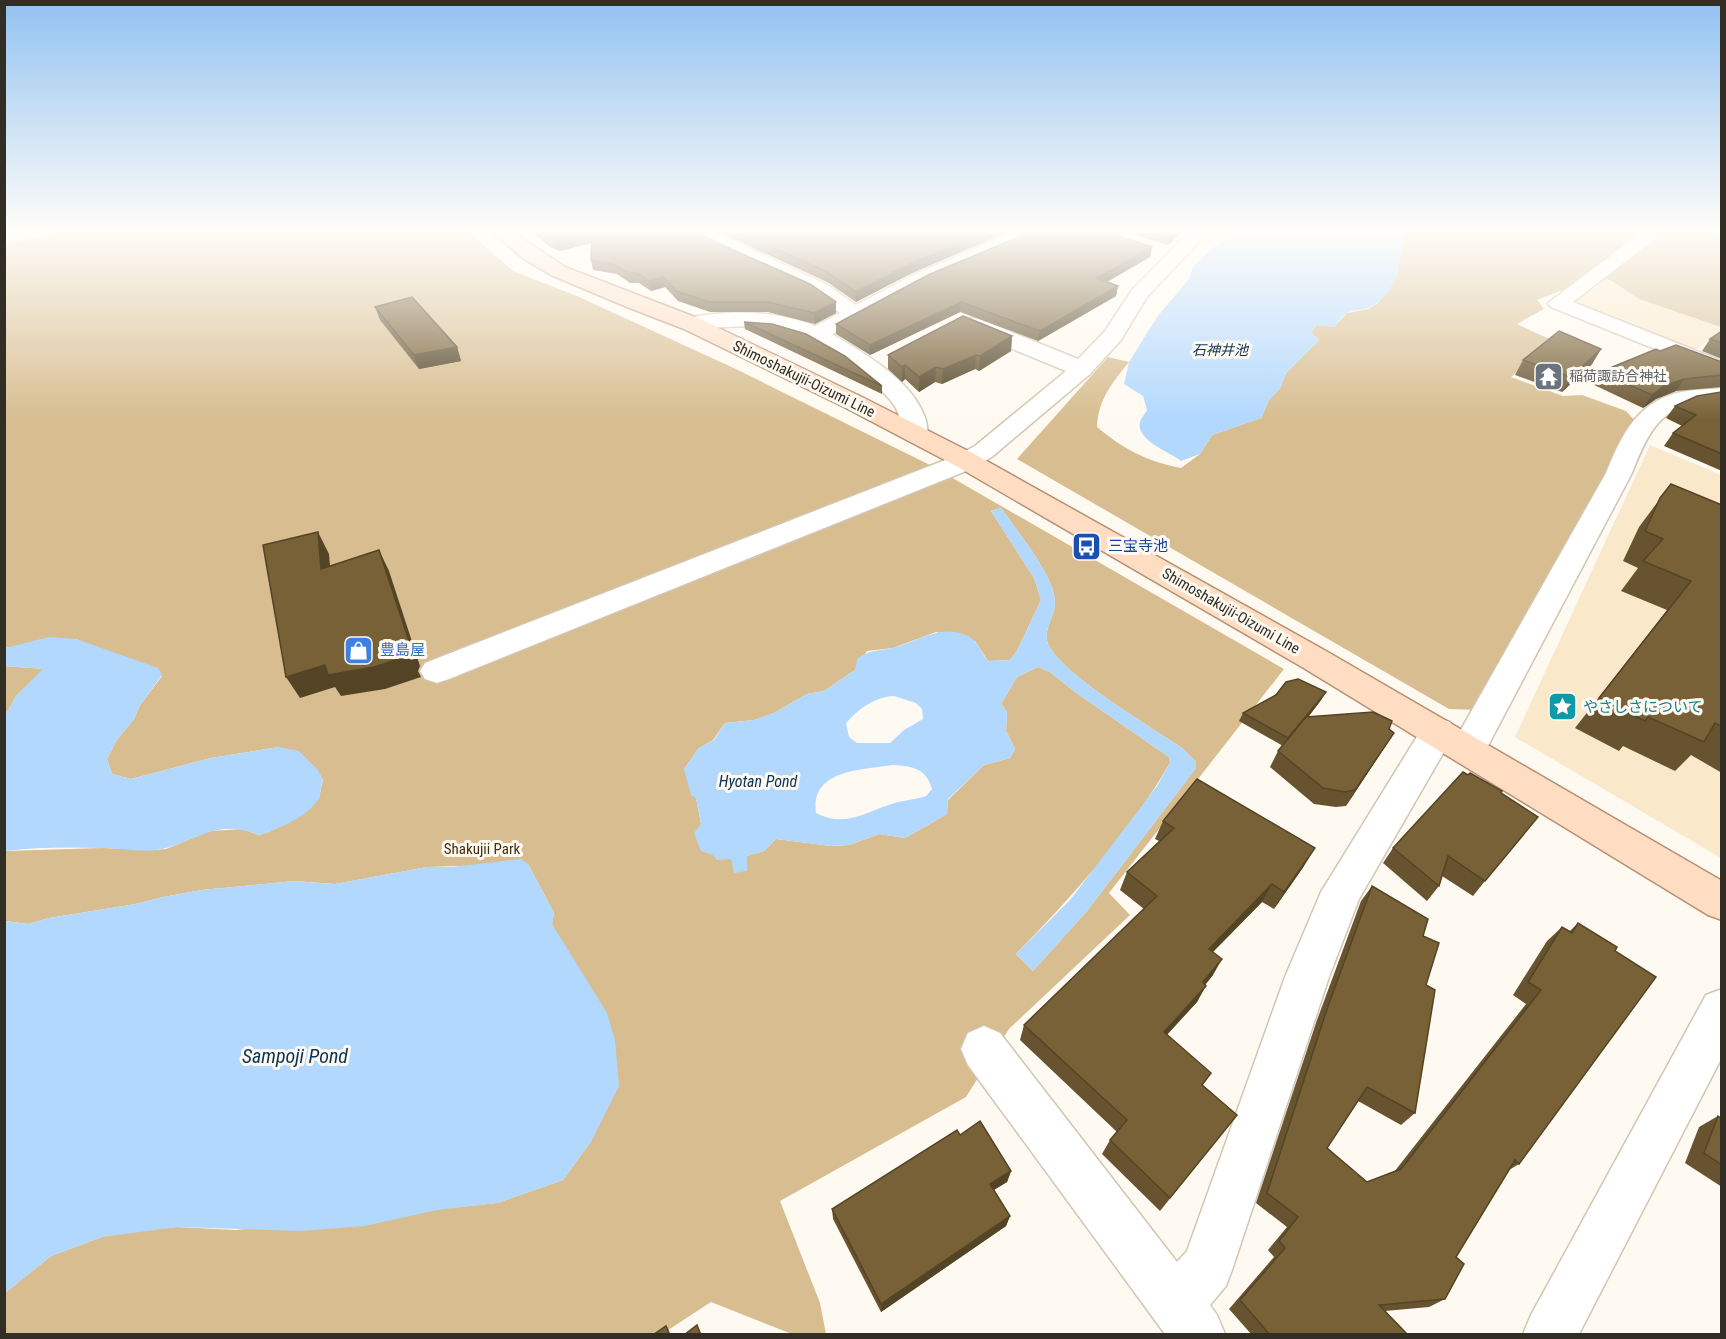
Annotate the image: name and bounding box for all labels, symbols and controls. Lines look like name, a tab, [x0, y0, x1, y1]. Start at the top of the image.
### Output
street label: Shimoshakujii-Oizumi Line	[730, 337, 878, 421]
water label: 石神井池	[1192, 342, 1250, 358]
temple icon: 稲荷諏訪合神社	[1532, 360, 1564, 392]
place label: 稲荷諏訪合神社	[1569, 368, 1667, 384]
bus stop icon: 三宝寺池	[1071, 530, 1103, 562]
place label: 三宝寺池	[1108, 537, 1168, 555]
street label: Shimoshakujii-Oizumi Line	[1159, 564, 1303, 658]
shop icon: 豊島屋	[343, 634, 375, 666]
place label: 豊島屋	[380, 641, 425, 659]
place icon: やさしさについて	[1546, 691, 1578, 723]
place label: やさしさについて	[1583, 698, 1703, 716]
water label: Hyotan Pond	[719, 772, 798, 791]
park label: Shakujii Park	[444, 840, 521, 858]
water label: Sampoji Pond	[242, 1044, 348, 1068]

